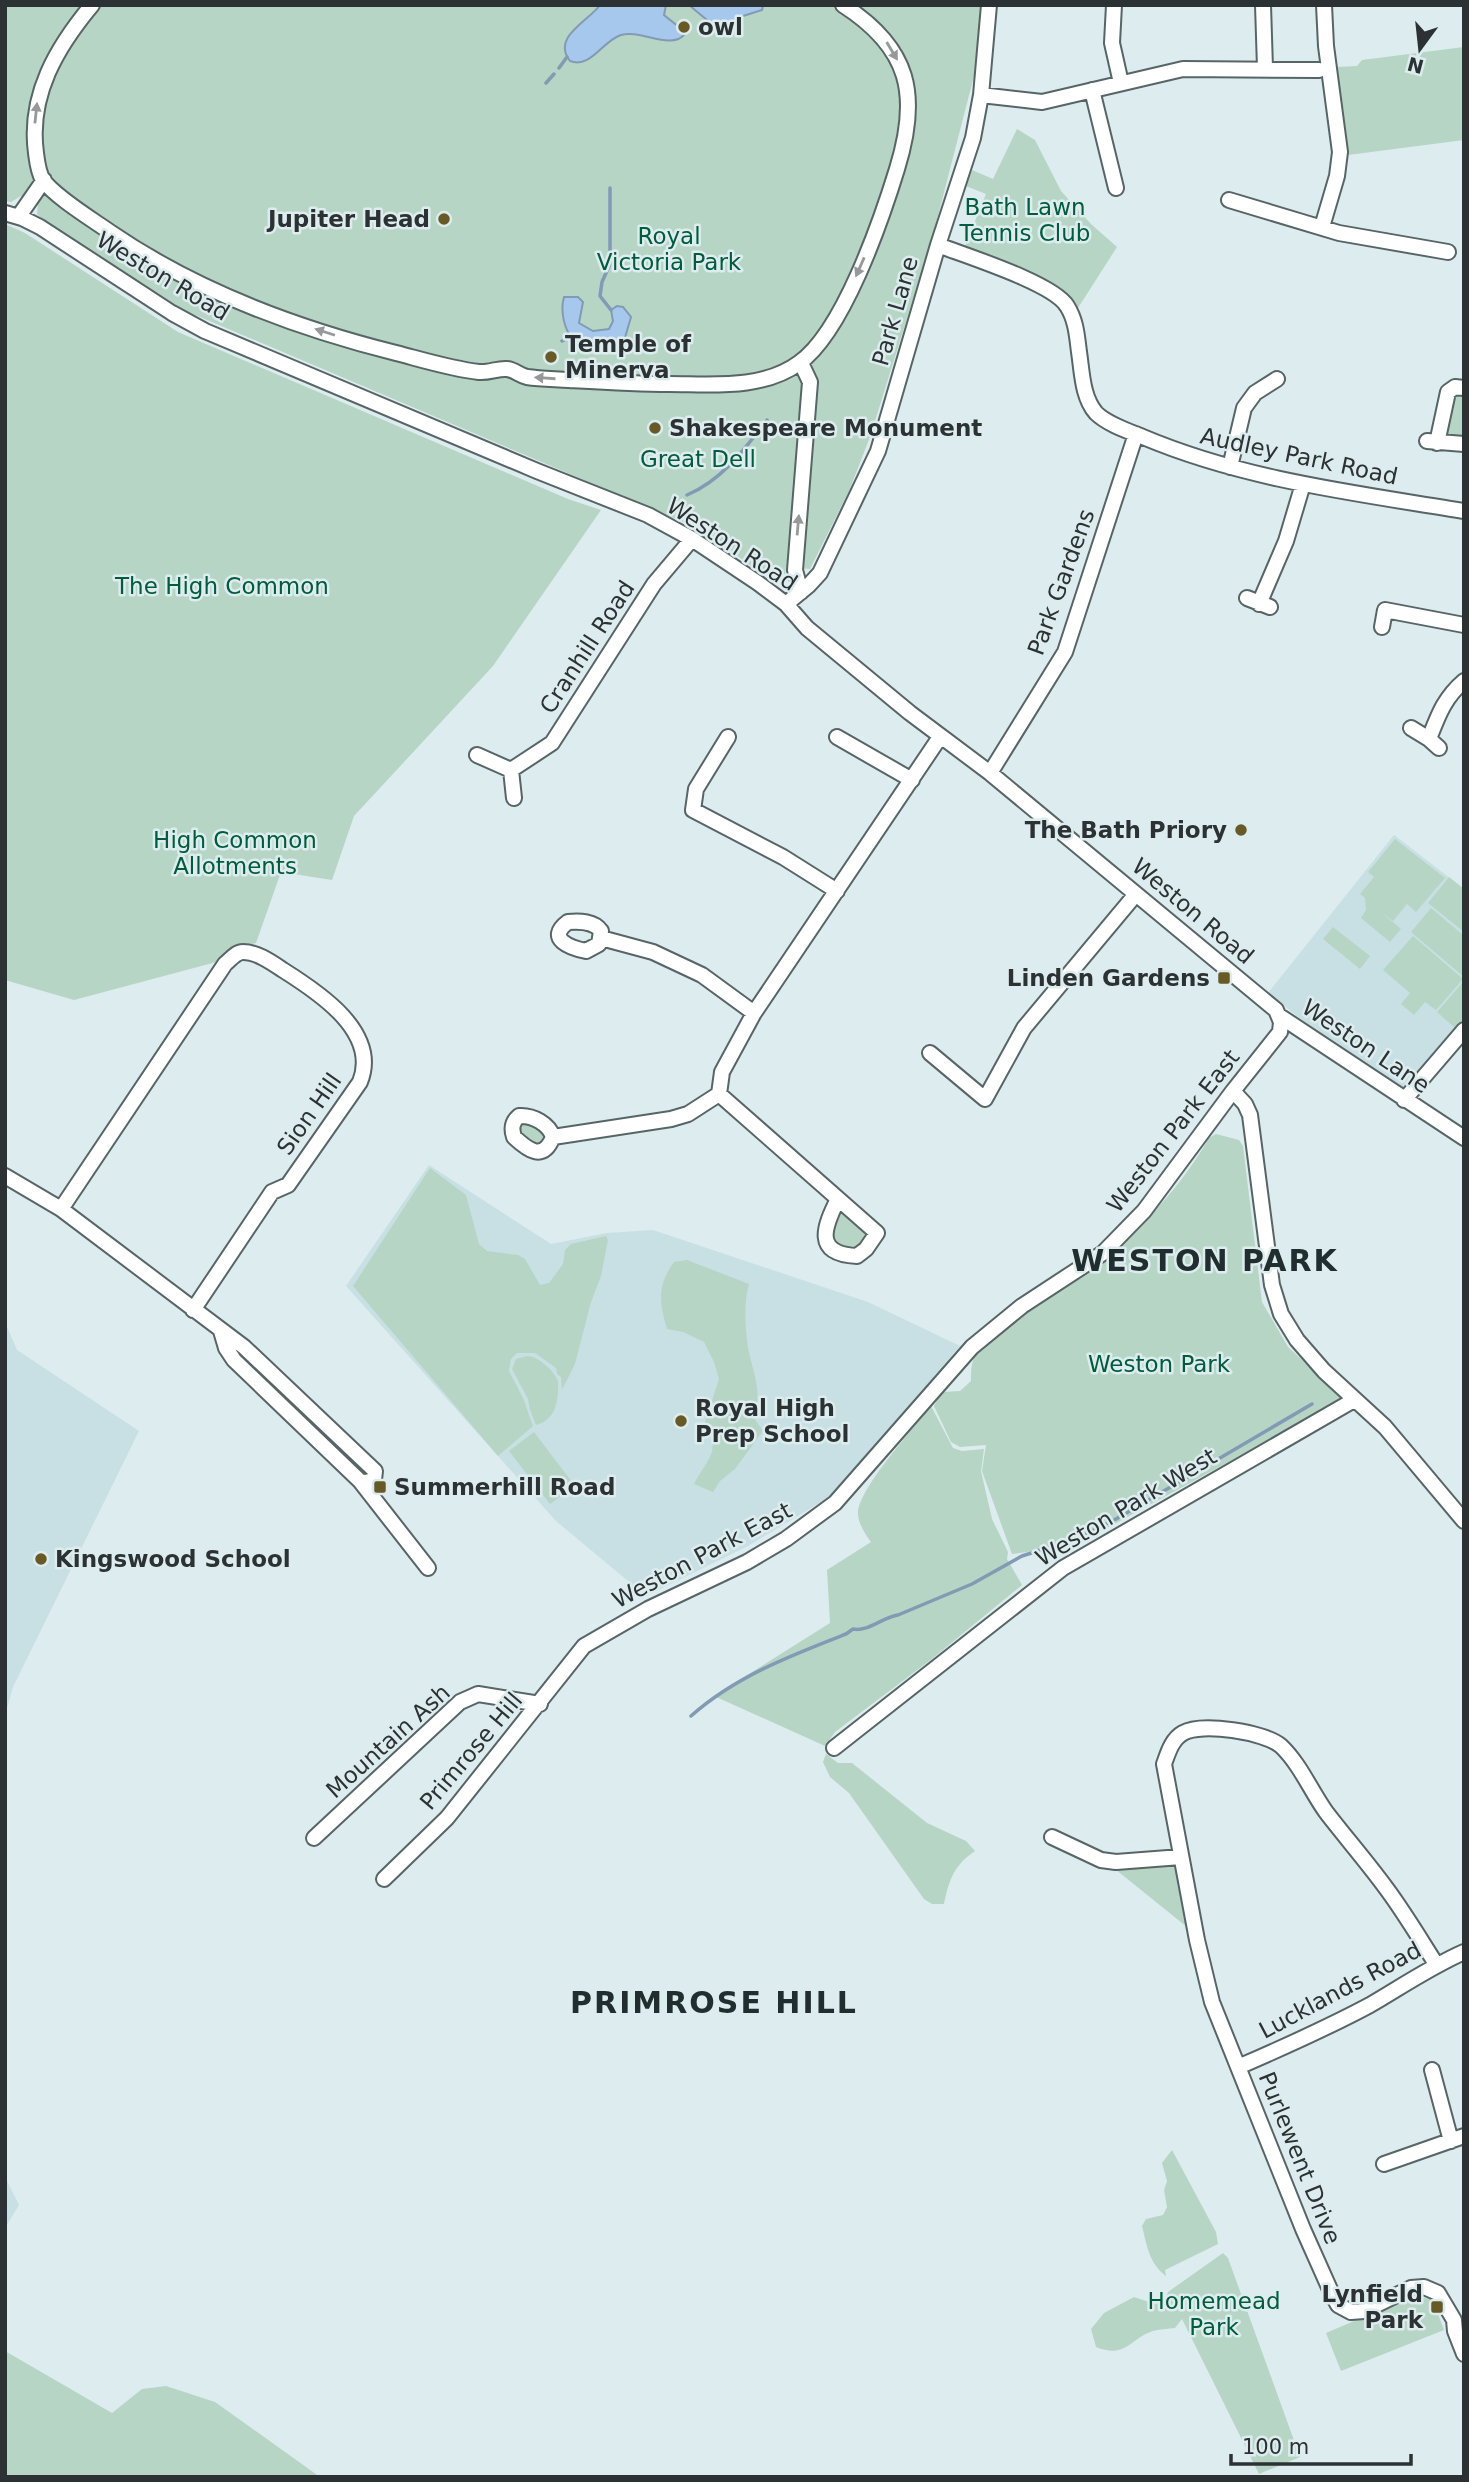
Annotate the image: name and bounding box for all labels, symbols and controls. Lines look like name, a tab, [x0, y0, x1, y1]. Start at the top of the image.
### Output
place label: owl	[698, 14, 743, 40]
north arrow	[1385, 14, 1455, 84]
marker: owl	[676, 19, 692, 35]
one-way arrow	[885, 41, 898, 60]
text: N	[1405, 53, 1426, 78]
one-way arrow	[30, 102, 41, 124]
park label: Bath Lawn Tennis Club	[959, 194, 1090, 246]
place label: Jupiter Head	[266, 206, 430, 232]
marker: Jupiter Head	[436, 211, 452, 227]
park label: Royal Victoria Park	[597, 223, 742, 275]
street label: Weston Road	[92, 226, 234, 326]
street label: Park Lane	[867, 253, 923, 369]
one-way arrow	[854, 256, 865, 277]
one-way arrow	[314, 326, 335, 337]
place label: Temple of Minerva	[565, 331, 692, 383]
marker: Temple of Minerva	[543, 349, 559, 365]
one-way arrow	[534, 372, 556, 383]
place label: Shakespeare Monument	[669, 415, 982, 441]
marker: Shakespeare Monument	[647, 420, 663, 436]
street label: Audley Park Road	[1198, 422, 1400, 490]
park label: Great Dell	[640, 446, 756, 472]
street label: Weston Road	[662, 492, 802, 596]
street label: Park Gardens	[1023, 506, 1099, 658]
one-way arrow	[793, 513, 804, 535]
park label: The High Common	[114, 573, 329, 599]
street label: Cranhill Road	[534, 576, 640, 718]
place label: The Bath Priory	[1025, 817, 1227, 843]
marker: The Bath Priory	[1233, 822, 1249, 838]
park label: High Common Allotments	[153, 827, 317, 879]
street label: Weston Road	[1127, 853, 1259, 969]
place label: Linden Gardens	[1007, 965, 1210, 991]
marker: Linden Gardens	[1216, 970, 1232, 986]
street label: Weston Lane	[1297, 994, 1435, 1098]
street label: Weston Park East	[1101, 1045, 1245, 1217]
street label: Sion Hill	[272, 1068, 346, 1160]
district label: WESTON PARK	[1071, 1243, 1339, 1278]
park label: Weston Park	[1088, 1351, 1231, 1377]
place label: Royal High Prep School	[695, 1395, 849, 1447]
marker: Royal High Prep School	[673, 1413, 689, 1429]
street label: Weston Park West	[1031, 1443, 1221, 1571]
place label: Summerhill Road	[394, 1474, 615, 1500]
marker: Summerhill Road	[372, 1479, 388, 1495]
street label: Weston Park East	[608, 1497, 796, 1613]
place label: Kingswood School	[55, 1546, 291, 1572]
marker: Kingswood School	[33, 1551, 49, 1567]
street label: Mountain Ash	[321, 1679, 455, 1803]
street label: Primrose Hill	[415, 1687, 527, 1815]
street label: Lucklands Road	[1255, 1936, 1425, 2044]
district label: PRIMROSE HILL	[570, 1985, 858, 2020]
street label: Purlewent Drive	[1254, 2068, 1346, 2248]
place label: Lynfield Park	[1322, 2281, 1424, 2333]
park label: Homemead Park	[1147, 2288, 1281, 2340]
marker: Lynfield Park	[1429, 2299, 1445, 2315]
scale bar	[1231, 2422, 1411, 2466]
text: 100 m	[1242, 2435, 1309, 2459]

